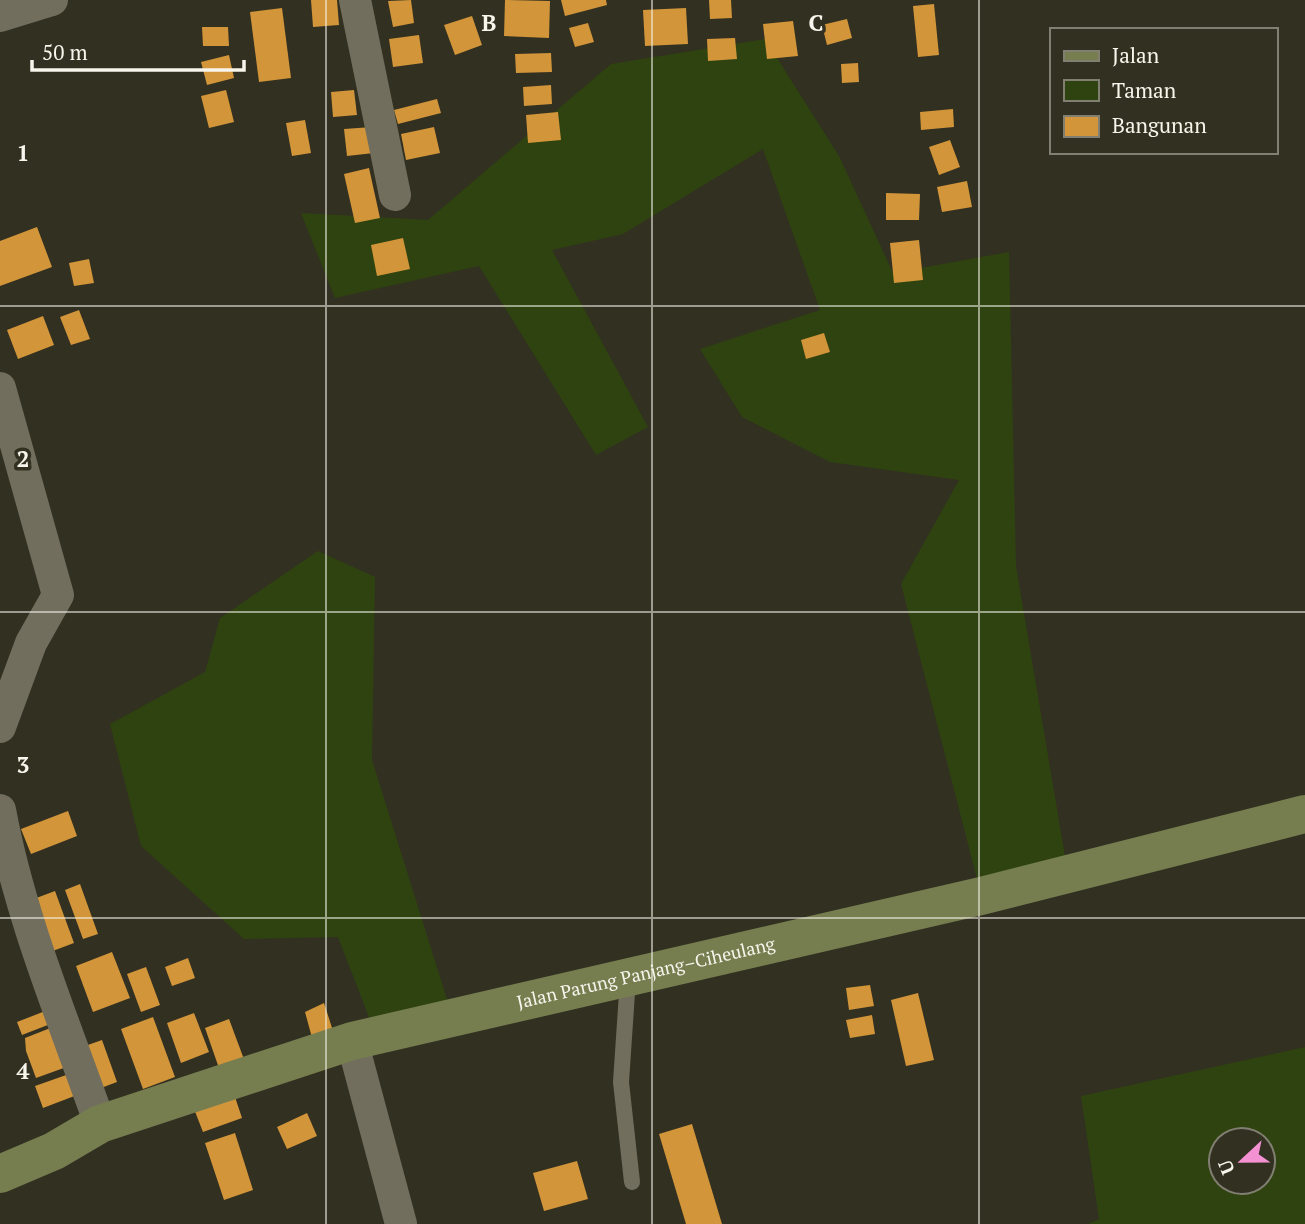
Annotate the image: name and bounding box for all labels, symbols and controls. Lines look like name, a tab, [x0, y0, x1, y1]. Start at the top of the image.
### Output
text: B	[482, 7, 497, 38]
text: C	[809, 7, 824, 38]
scale bar	[32, 28, 243, 72]
legend	[1050, 28, 1277, 154]
text: 50 m	[42, 38, 88, 66]
text: Jalan	[1112, 41, 1160, 69]
text: Taman	[1112, 76, 1177, 104]
text: Bangunan	[1112, 111, 1207, 139]
text: 1	[17, 137, 30, 168]
text: 2	[17, 443, 30, 474]
text: 3	[17, 749, 30, 780]
street label: Jalan Parung Panjang–Ciheulang	[514, 931, 778, 1014]
text: 4	[17, 1055, 30, 1086]
north arrow	[1207, 1126, 1277, 1196]
text: U	[1211, 1156, 1240, 1179]

